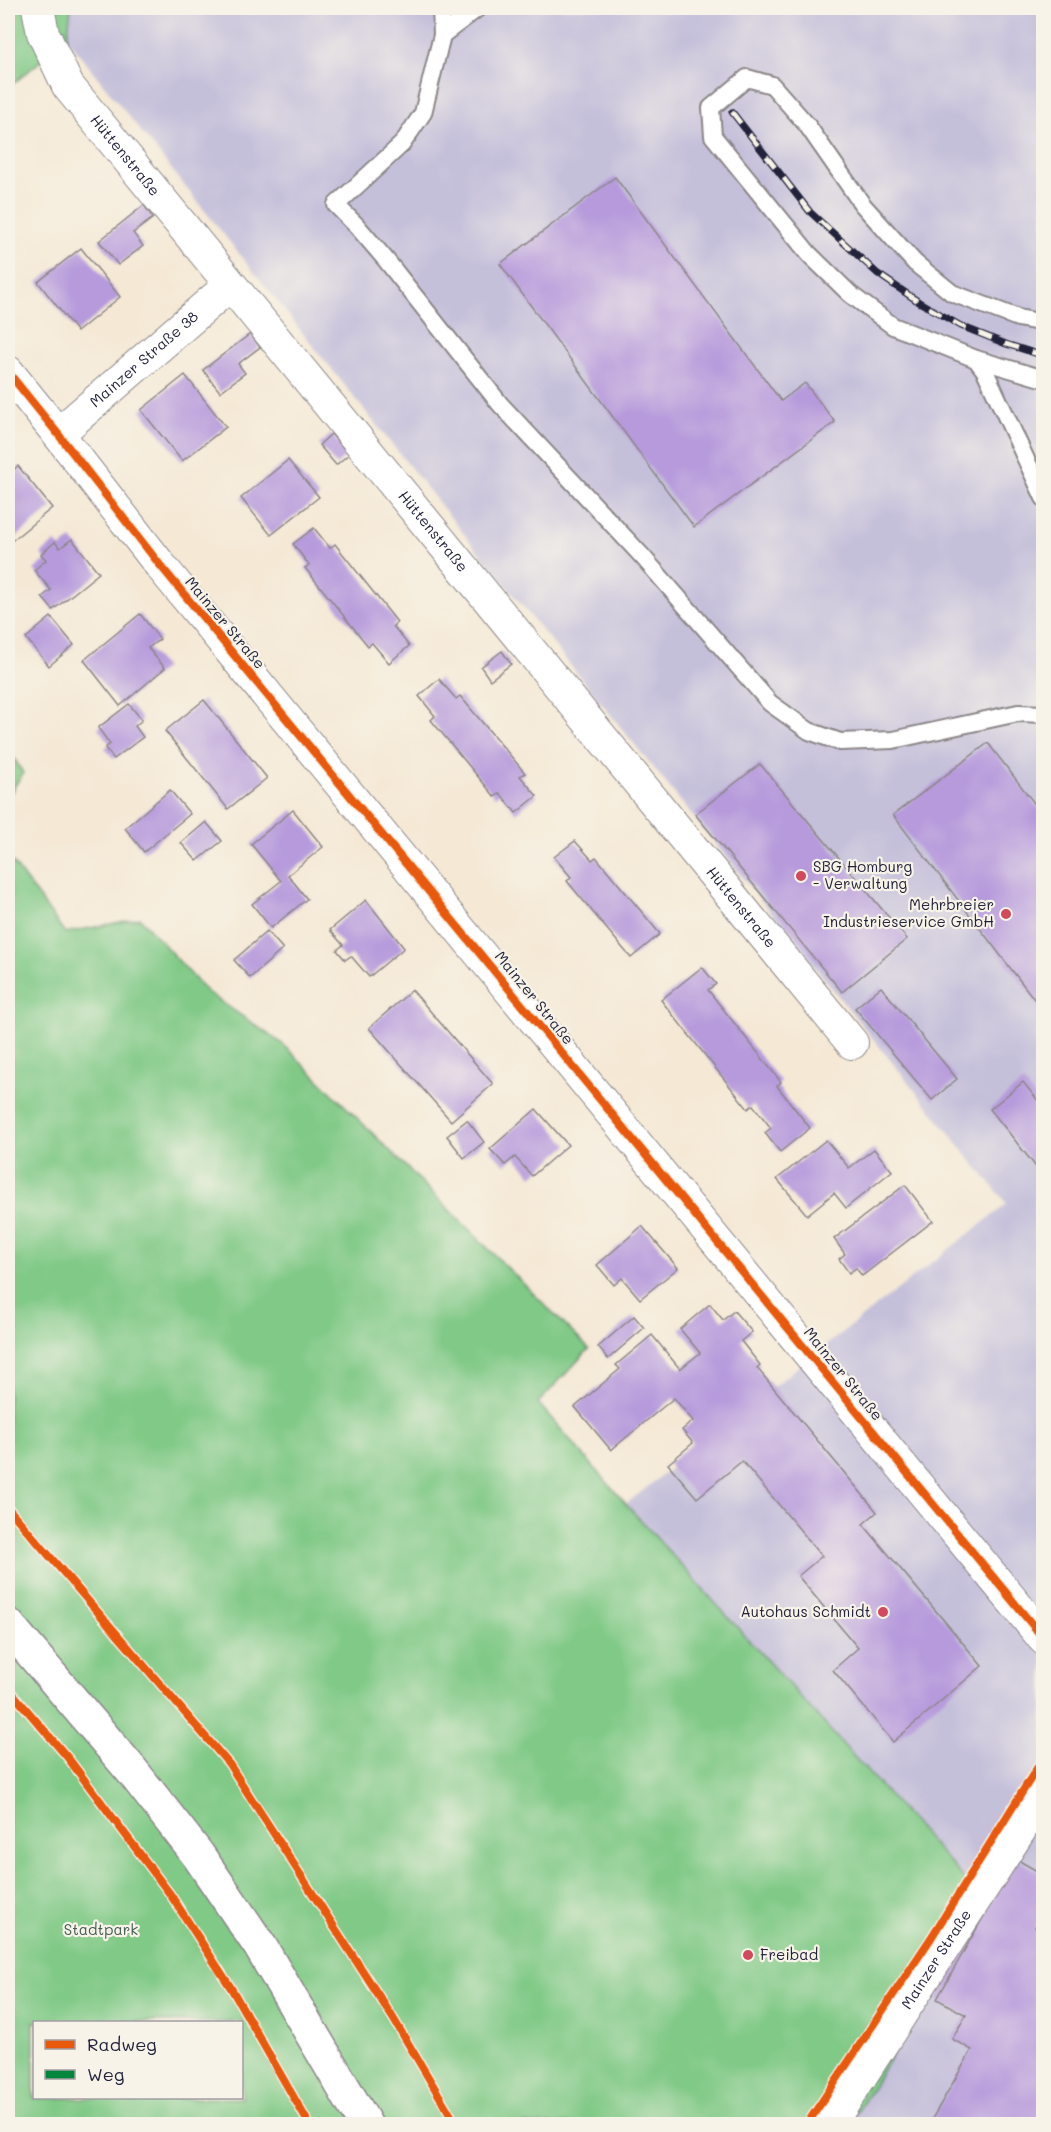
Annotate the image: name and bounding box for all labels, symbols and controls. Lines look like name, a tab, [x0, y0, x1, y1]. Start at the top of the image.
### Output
street label: Hüttenstraße	[87, 110, 165, 200]
street label: Mainzer Straße 38	[85, 306, 202, 411]
street label: Hüttenstraße	[395, 486, 473, 576]
street label: Mainzer Straße	[181, 572, 270, 673]
place label: SBG Homburg - Verwaltung	[813, 856, 913, 893]
street label: Hüttenstraße	[703, 862, 781, 952]
marker: SBG Homburg - Verwaltung	[794, 869, 808, 883]
place label: Mehrbreier Industrieservice GmbH	[823, 894, 994, 931]
marker: Mehrbreier Industrieservice GmbH	[999, 907, 1013, 921]
street label: Mainzer Straße	[491, 946, 579, 1048]
street label: Mainzer Straße	[800, 1322, 888, 1424]
place label: Autohaus Schmidt	[740, 1601, 871, 1621]
marker: Autohaus Schmidt	[876, 1605, 890, 1619]
street label: Mainzer Straße	[896, 1905, 975, 2013]
park label: Stadtpark	[64, 1919, 138, 1939]
place label: Freibad	[760, 1944, 818, 1964]
marker: Freibad	[741, 1948, 755, 1962]
legend	[33, 2021, 243, 2099]
text: Radweg	[87, 2032, 157, 2056]
text: Weg	[87, 2062, 124, 2086]

